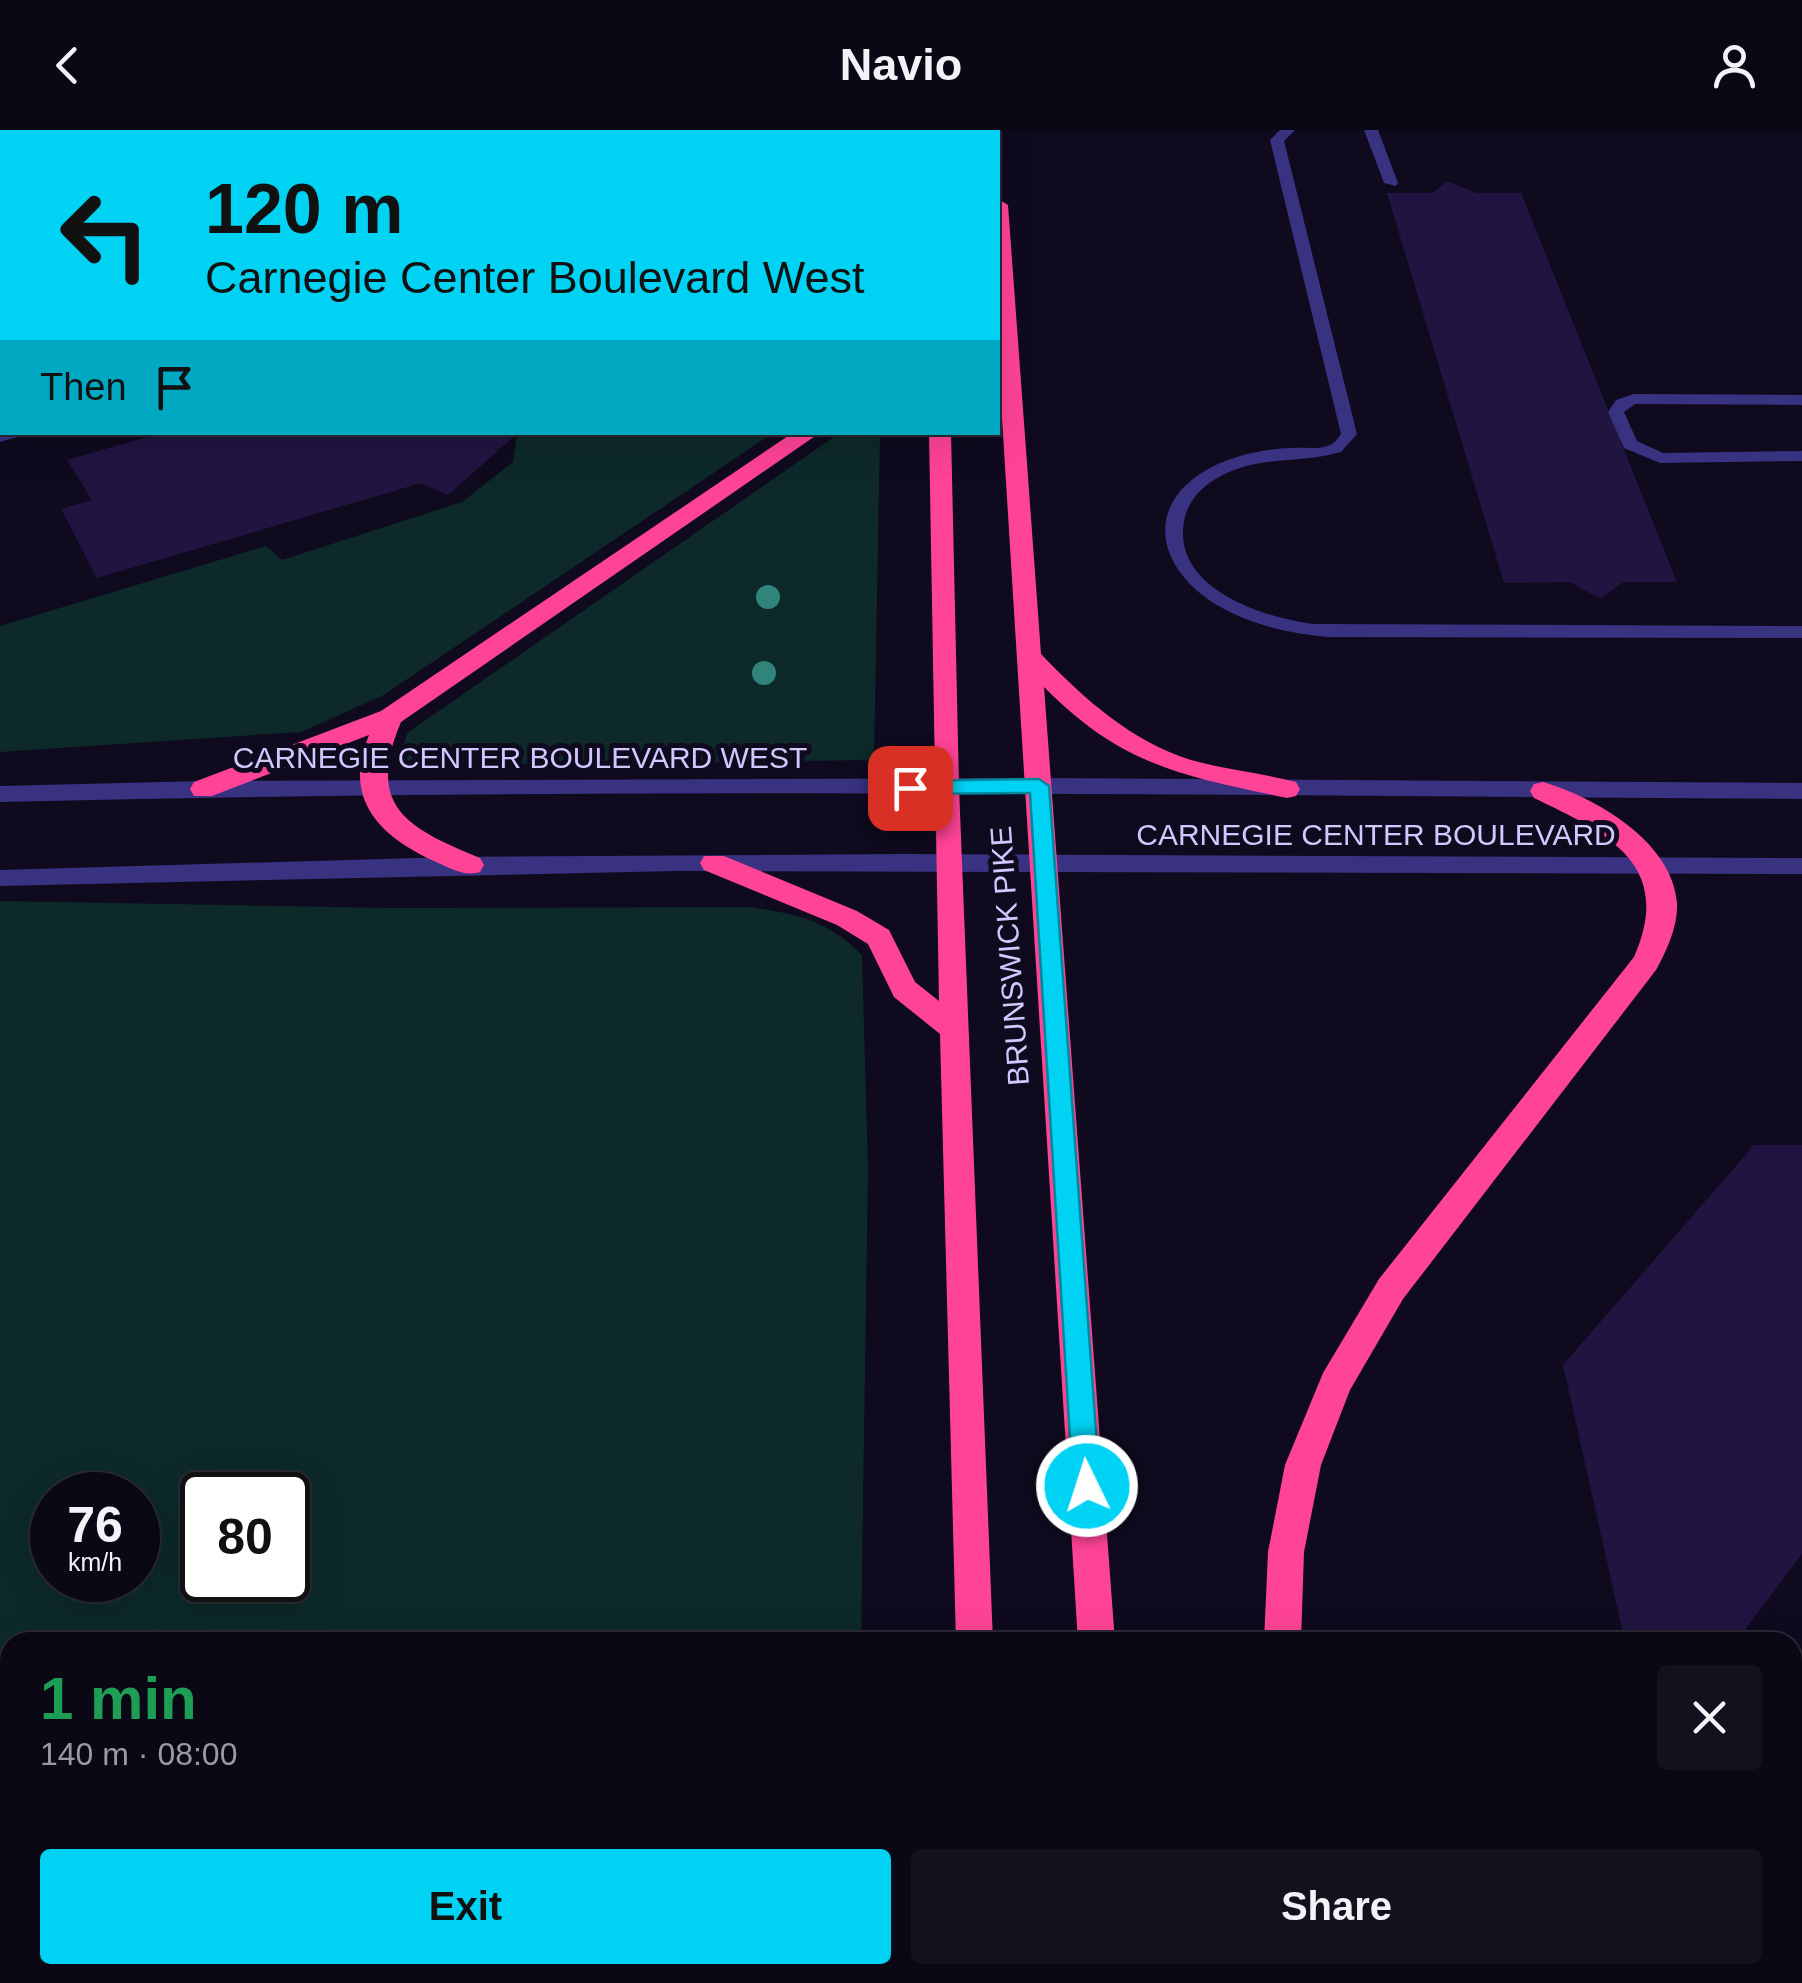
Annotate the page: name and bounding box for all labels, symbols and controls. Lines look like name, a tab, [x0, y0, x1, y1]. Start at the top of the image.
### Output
icon: back	[40, 38, 95, 93]
icon: person	[1707, 38, 1762, 93]
text: Navio	[840, 39, 962, 90]
icon: left	[40, 170, 170, 300]
text: 120 m	[205, 170, 403, 248]
text: Carnegie Center Boulevard West	[205, 252, 865, 303]
icon: arrive	[147, 360, 202, 415]
text: Then	[40, 366, 127, 408]
street label: CARNEGIE CENTER BOULEVARD WEST	[233, 741, 807, 774]
pin	[868, 746, 953, 831]
icon: arrive	[883, 761, 938, 816]
street label: CARNEGIE CENTER BOULEVARD	[1136, 818, 1616, 851]
street label: BRUNSWICK PIKE	[984, 825, 1035, 1087]
position arrow	[1035, 1434, 1139, 1538]
speed limit sign: 80	[180, 1472, 310, 1602]
text: 76	[67, 1497, 123, 1553]
text: km/h	[68, 1548, 122, 1576]
text: 1 min	[40, 1665, 197, 1732]
button: close	[1657, 1665, 1762, 1770]
text: 140 m · 08:00	[40, 1736, 237, 1772]
button: Exit	[40, 1849, 891, 1964]
button: Share	[911, 1849, 1762, 1964]

